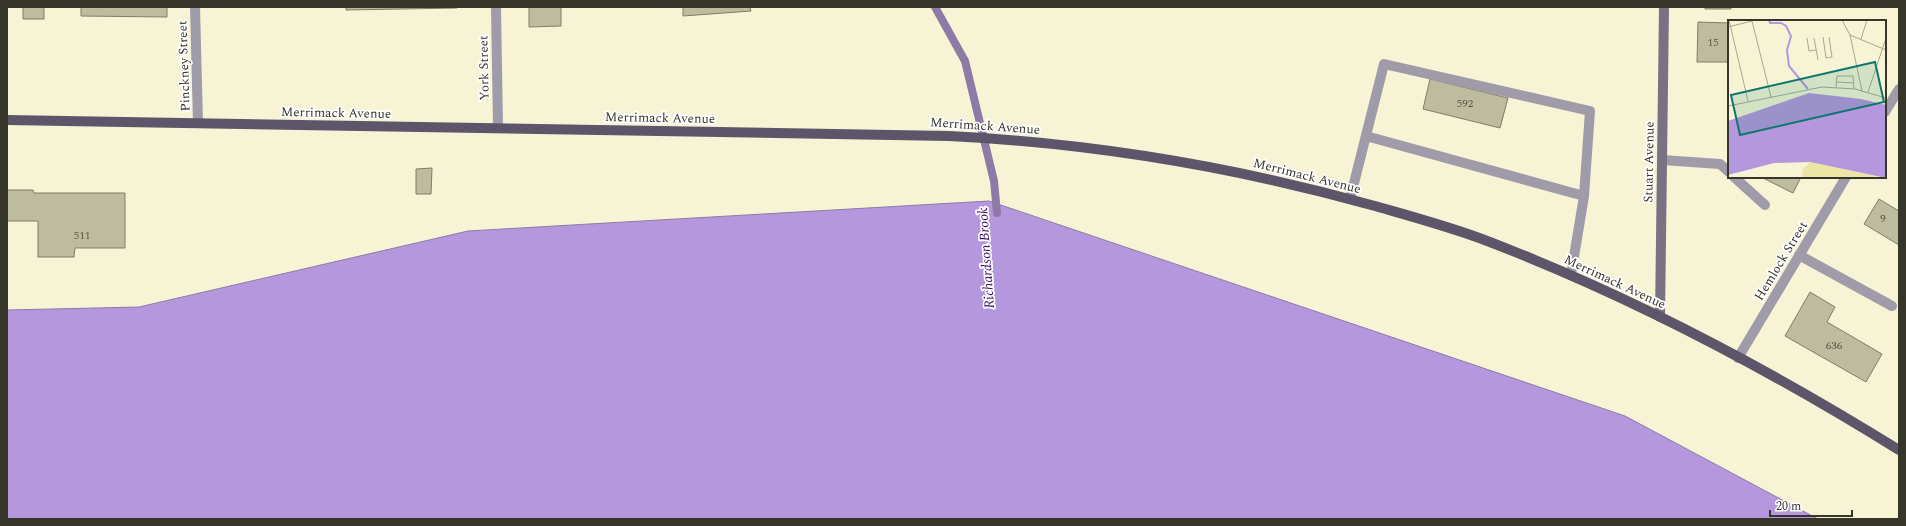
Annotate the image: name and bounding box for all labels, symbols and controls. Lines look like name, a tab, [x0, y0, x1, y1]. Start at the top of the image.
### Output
street label: Pinckney Street	[172, 20, 196, 112]
inset map	[1728, 20, 1886, 178]
house number: 15	[1708, 34, 1719, 51]
street label: York Street	[473, 35, 495, 101]
house number: 592	[1457, 95, 1474, 112]
street label: Merrimack Avenue	[281, 102, 391, 124]
street label: Merrimack Avenue	[605, 107, 715, 129]
street label: Merrimack Avenue	[929, 112, 1041, 140]
street label: Stuart Avenue	[1638, 121, 1660, 203]
street label: Merrimack Avenue	[1251, 153, 1363, 199]
water label: Richardson Brook	[972, 206, 1000, 309]
house number: 9	[1880, 210, 1886, 227]
street label: Hemlock Street	[1749, 217, 1813, 305]
house number: 511	[74, 227, 90, 244]
street label: Merrimack Avenue	[1561, 250, 1669, 314]
house number: 636	[1826, 337, 1843, 354]
scale bar	[1770, 492, 1852, 518]
text: 20 m	[1776, 497, 1801, 516]

